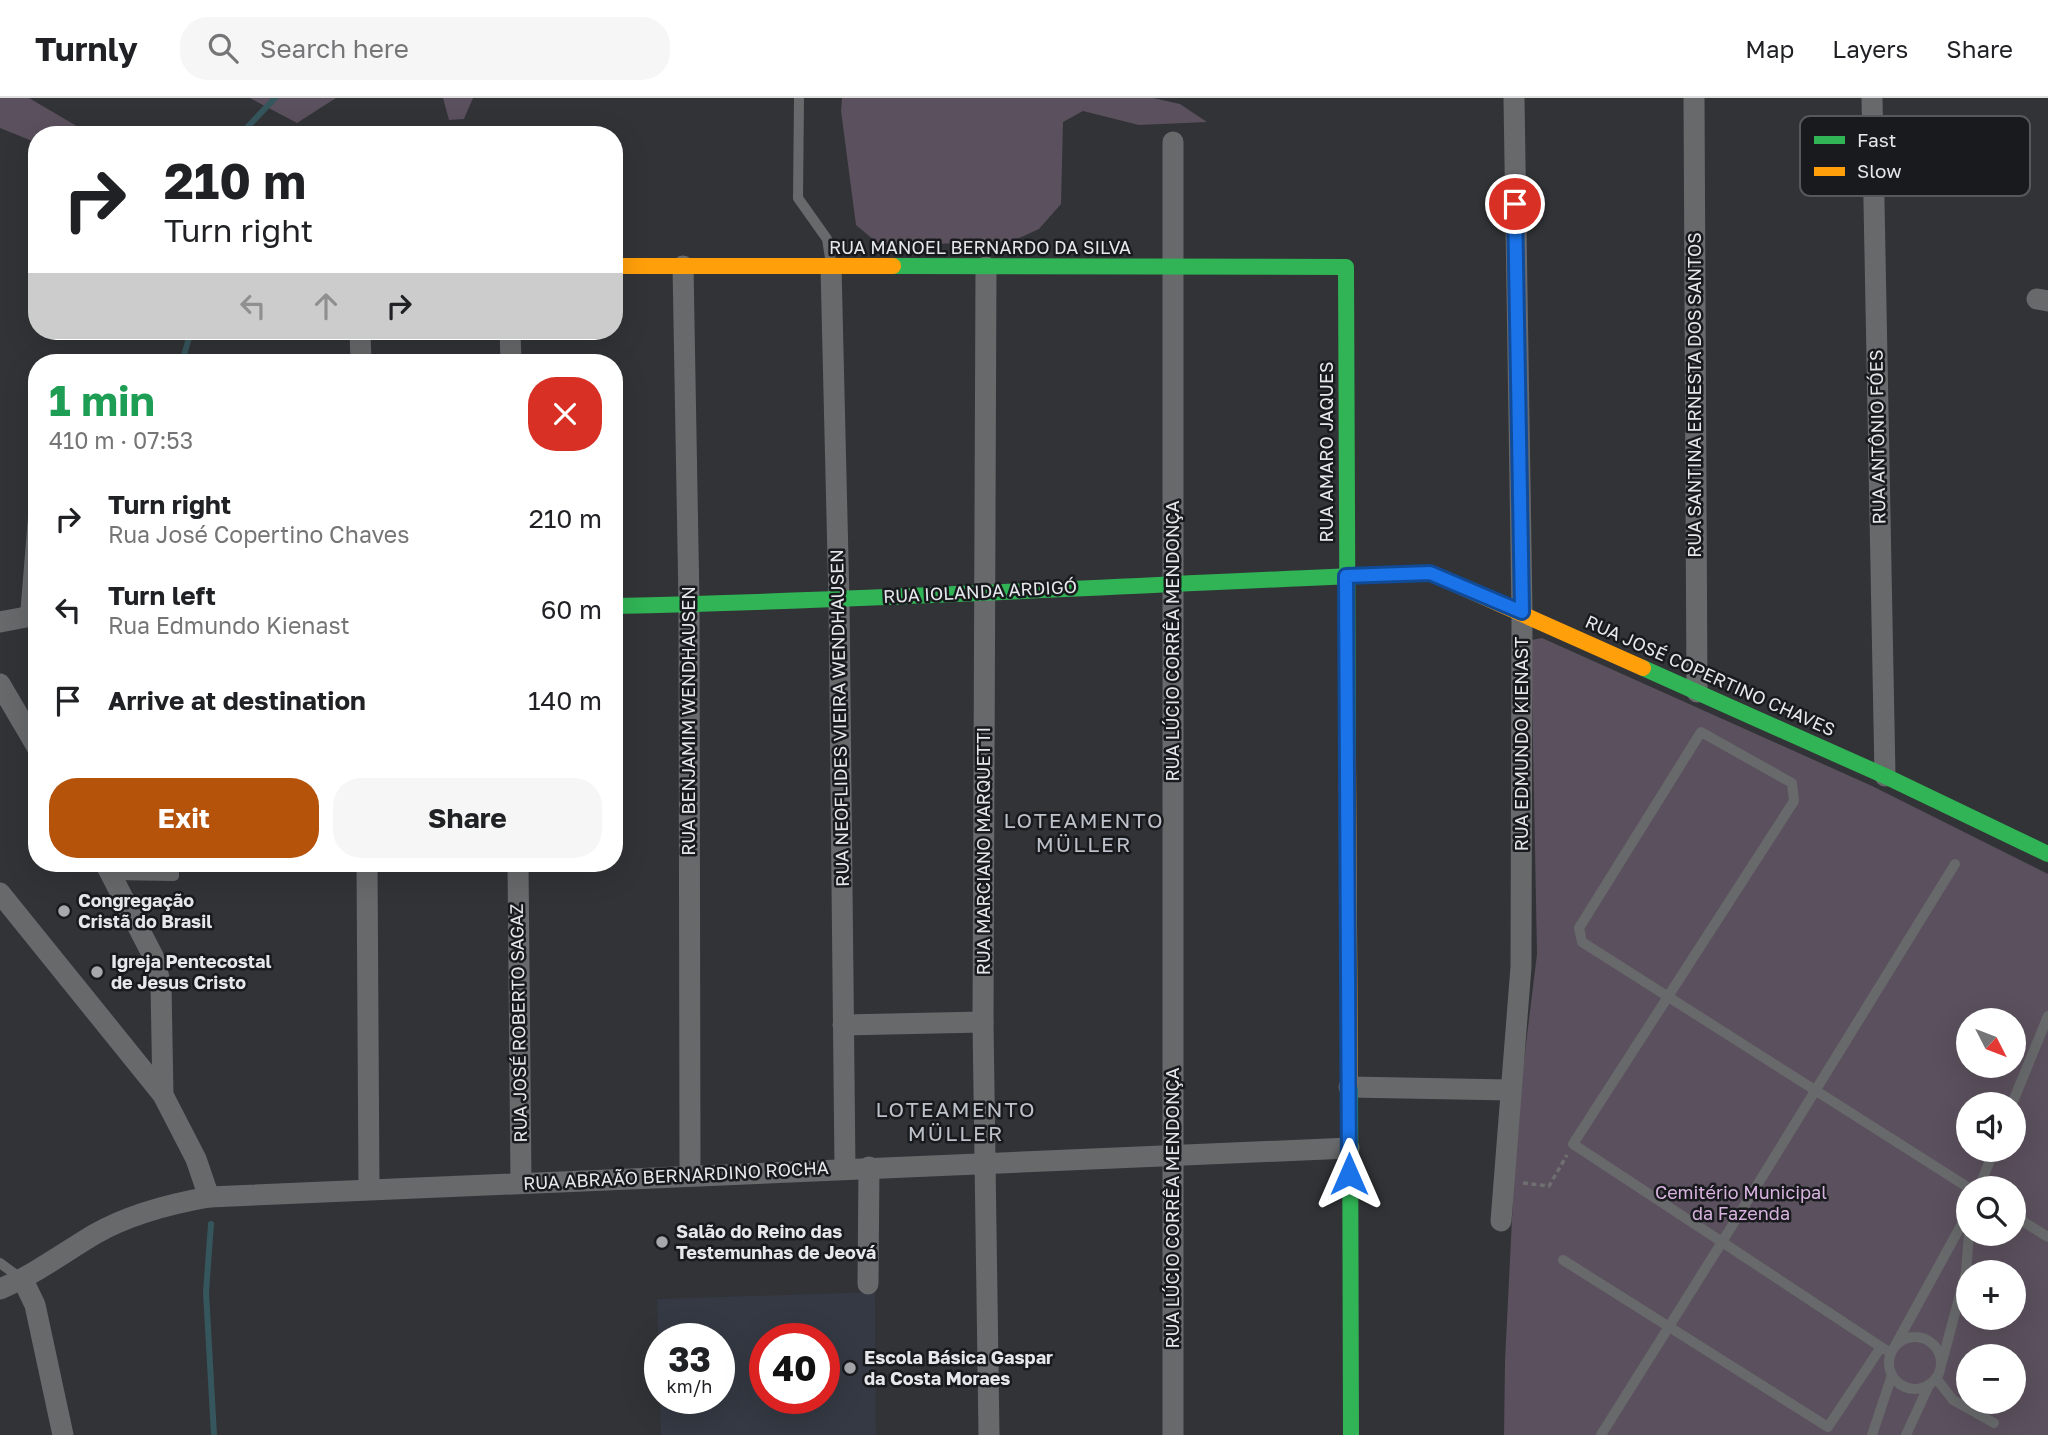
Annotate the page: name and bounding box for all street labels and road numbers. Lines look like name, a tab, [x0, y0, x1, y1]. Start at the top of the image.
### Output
street label: RUA SANTINA ERNESTA DOS SANTOS	[1683, 232, 1705, 558]
street label: RUA MANOEL BERNARDO DA SILVA	[829, 236, 1131, 258]
street label: RUA ANTÔNIO FÓES	[1864, 350, 1890, 525]
street label: RUA AMARO JAQUES	[1315, 362, 1337, 543]
street label: RUA LÚCIO CORRÊA MENDONÇA	[1161, 500, 1183, 782]
street label: RUA NEOFLIDES VIEIRA WENDHAUSEN	[825, 549, 853, 887]
street label: RUA IOLANDA ARDIGÓ	[882, 575, 1077, 607]
street label: RUA BENJAMIM WENDHAUSEN	[677, 586, 699, 856]
street label: RUA JOSÉ COPERTINO CHAVES	[1582, 610, 1839, 740]
street label: RUA EDMUNDO KIENAST	[1510, 637, 1532, 851]
street label: RUA MARCIANO MARQUETTI	[972, 727, 994, 975]
street label: RUA JOSÉ ROBERTO SAGAZ	[505, 903, 531, 1143]
street label: RUA LÚCIO CORRÊA MENDONÇA	[1161, 1067, 1183, 1349]
street label: RUA ABRAÃO BERNARDINO ROCHA	[523, 1156, 829, 1194]

